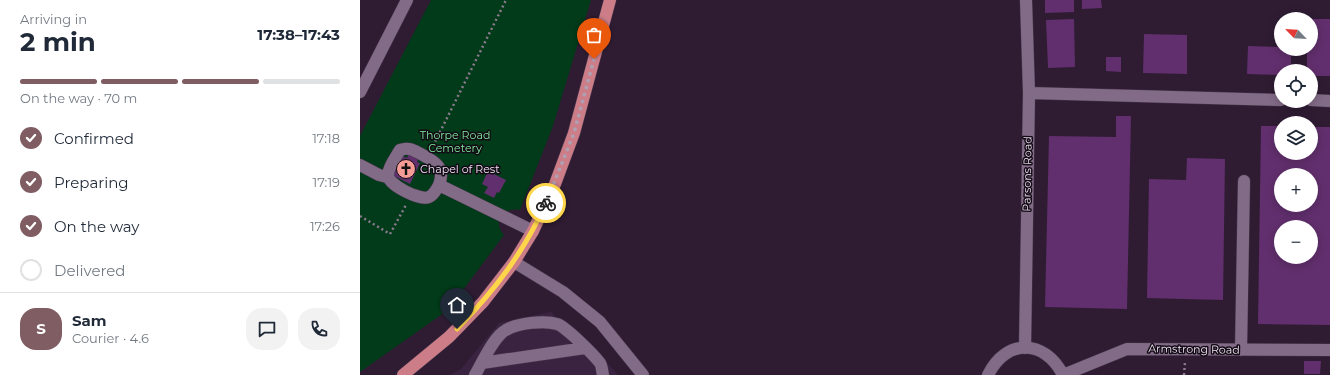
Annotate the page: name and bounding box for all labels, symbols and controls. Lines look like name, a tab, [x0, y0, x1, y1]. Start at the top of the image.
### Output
text: Arriving in	[20, 11, 87, 27]
north arrow	[1274, 12, 1318, 56]
map controls	[1274, 12, 1318, 264]
pin	[577, 18, 611, 59]
icon: bag	[583, 24, 605, 46]
text: 17:38–17:43	[257, 25, 340, 44]
text: 2 min	[20, 26, 96, 58]
button: locate	[1274, 64, 1318, 108]
text: On the way · 70 m	[20, 90, 137, 106]
button: layers	[1274, 116, 1318, 160]
icon: check	[20, 127, 42, 149]
park label: Thorpe Road Cemetery	[420, 128, 490, 155]
text: Confirmed	[54, 129, 134, 148]
text: 17:18	[312, 130, 340, 146]
street label: Parsons Road	[1019, 136, 1035, 212]
church icon: Chapel of Rest	[395, 158, 417, 180]
place label: Chapel of Rest	[420, 162, 500, 176]
button: +	[1274, 168, 1318, 212]
icon: check	[20, 171, 42, 193]
text: Preparing	[54, 173, 129, 192]
text: 17:19	[313, 174, 340, 190]
courier	[526, 183, 566, 223]
icon: bike	[535, 192, 557, 214]
icon: check	[20, 215, 42, 237]
text: On the way	[54, 217, 139, 236]
text: 17:26	[310, 218, 340, 234]
button: −	[1274, 220, 1318, 264]
text: Delivered	[54, 261, 126, 280]
pin	[440, 288, 474, 329]
icon: home	[446, 294, 468, 316]
button: chat	[246, 308, 288, 350]
button: phone	[298, 308, 340, 350]
text: Sam	[72, 311, 107, 330]
text: S	[36, 319, 46, 338]
text: Courier · 4.6	[72, 330, 149, 346]
street label: Armstrong Road	[1148, 341, 1240, 357]

